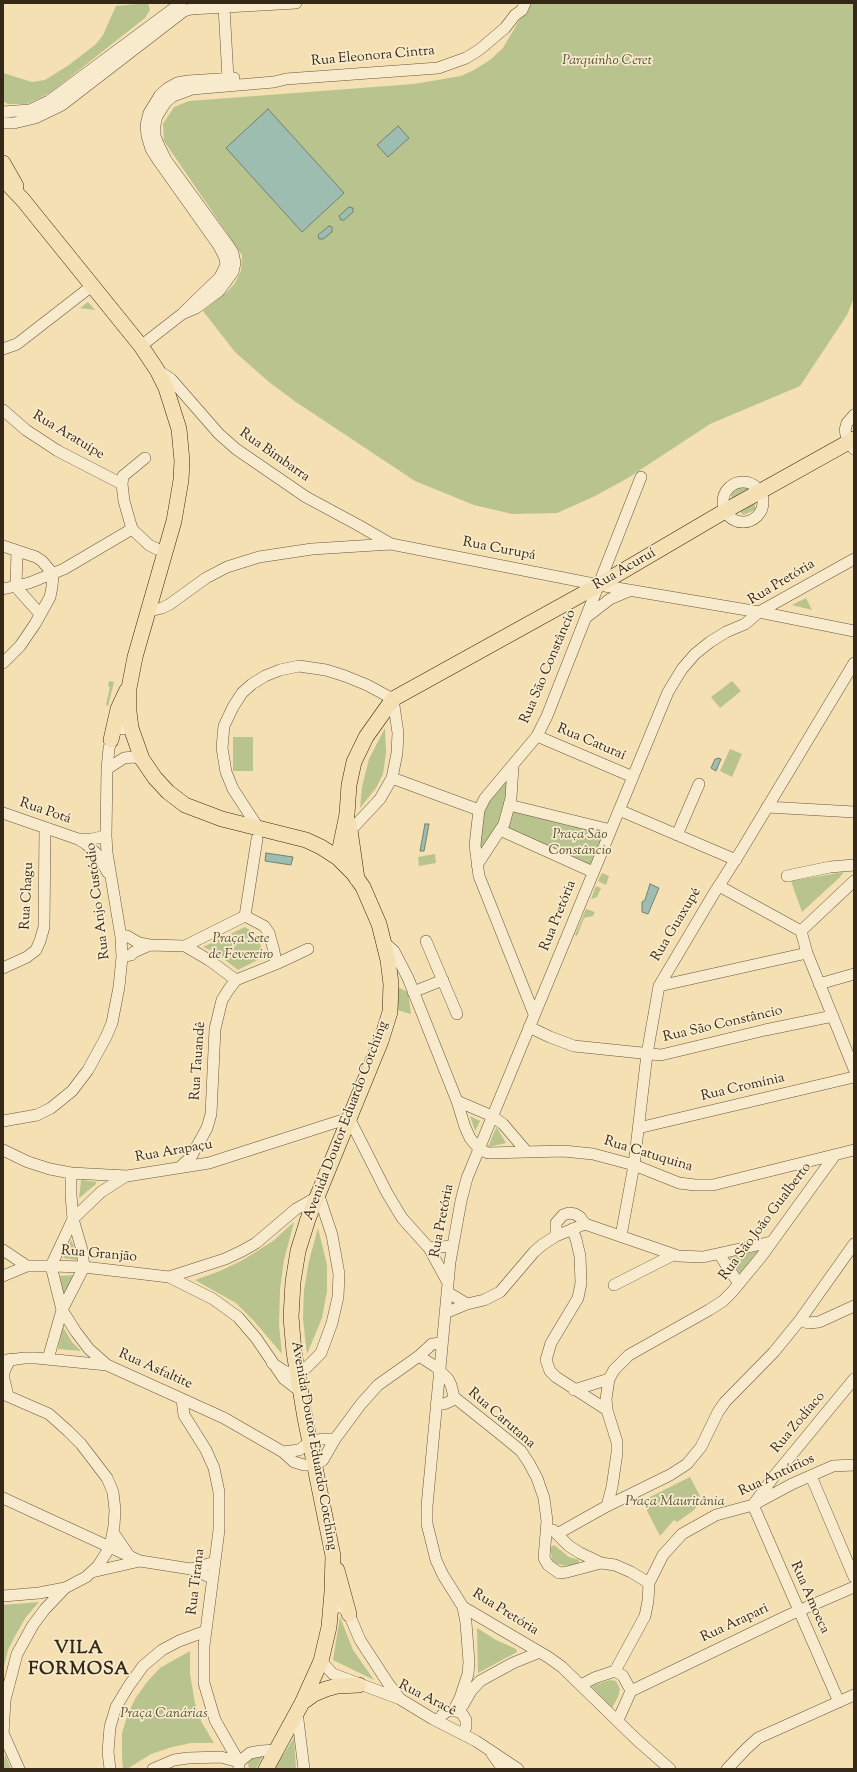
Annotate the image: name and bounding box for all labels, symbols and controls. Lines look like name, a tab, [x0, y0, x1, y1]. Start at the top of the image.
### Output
street label: Rua Eleonora Cintra	[311, 43, 435, 71]
park label: Parquinho Ceret	[562, 54, 652, 70]
street label: Rua Aratuípe	[29, 408, 107, 464]
street label: Rua Bimbarra	[235, 426, 313, 486]
street label: Rua Curupá	[461, 535, 537, 565]
street label: Rua Acuruí	[591, 545, 659, 595]
street label: Rua Pretória	[746, 557, 818, 609]
street label: Rua São Constâncio	[517, 608, 581, 726]
street label: Rua Caturaí	[554, 721, 628, 765]
street label: Rua Potá	[17, 795, 73, 829]
park label: Praça São Constâncio	[549, 828, 611, 860]
street label: Rua Anjo Custódio	[83, 842, 115, 960]
street label: Rua Chagu	[18, 862, 38, 930]
street label: Rua Pretória	[537, 878, 581, 954]
street label: Rua Guaxupé	[648, 885, 706, 965]
park label: Praça Sete de Fevereiro	[209, 932, 273, 964]
street label: Rua São Constâncio	[662, 1003, 784, 1047]
street label: Avenida Doutor Eduardo Cotching	[301, 1019, 393, 1223]
street label: Rua Tauandê	[188, 1021, 210, 1101]
street label: Rua Cromínia	[700, 1070, 786, 1106]
street label: Rua Catuquina	[602, 1134, 694, 1176]
street label: Rua Arapaçu	[134, 1137, 214, 1167]
street label: Rua São João Gualberto	[716, 1160, 816, 1284]
street label: Rua Pretória	[428, 1183, 458, 1259]
street label: Rua Granjão	[60, 1243, 138, 1267]
street label: Avenida Doutor Eduardo Cotching	[286, 1340, 340, 1552]
street label: Rua Asfaltite	[115, 1346, 195, 1394]
street label: Rua Carutana	[464, 1385, 538, 1453]
street label: Rua Zodíaco	[769, 1389, 829, 1457]
street label: Rua Antúrios	[736, 1451, 818, 1501]
park label: Praça Mauritânia	[625, 1495, 725, 1511]
street label: Rua Tirana	[185, 1548, 209, 1616]
street label: Rua Amoeca	[786, 1559, 832, 1637]
street label: Rua Pretória	[469, 1586, 541, 1640]
street label: Rua Arapari	[698, 1601, 772, 1647]
district label: VILA FORMOSA	[28, 1639, 130, 1682]
street label: Rua Aracê	[395, 1677, 459, 1721]
park label: Praça Canárias	[120, 1707, 208, 1723]

